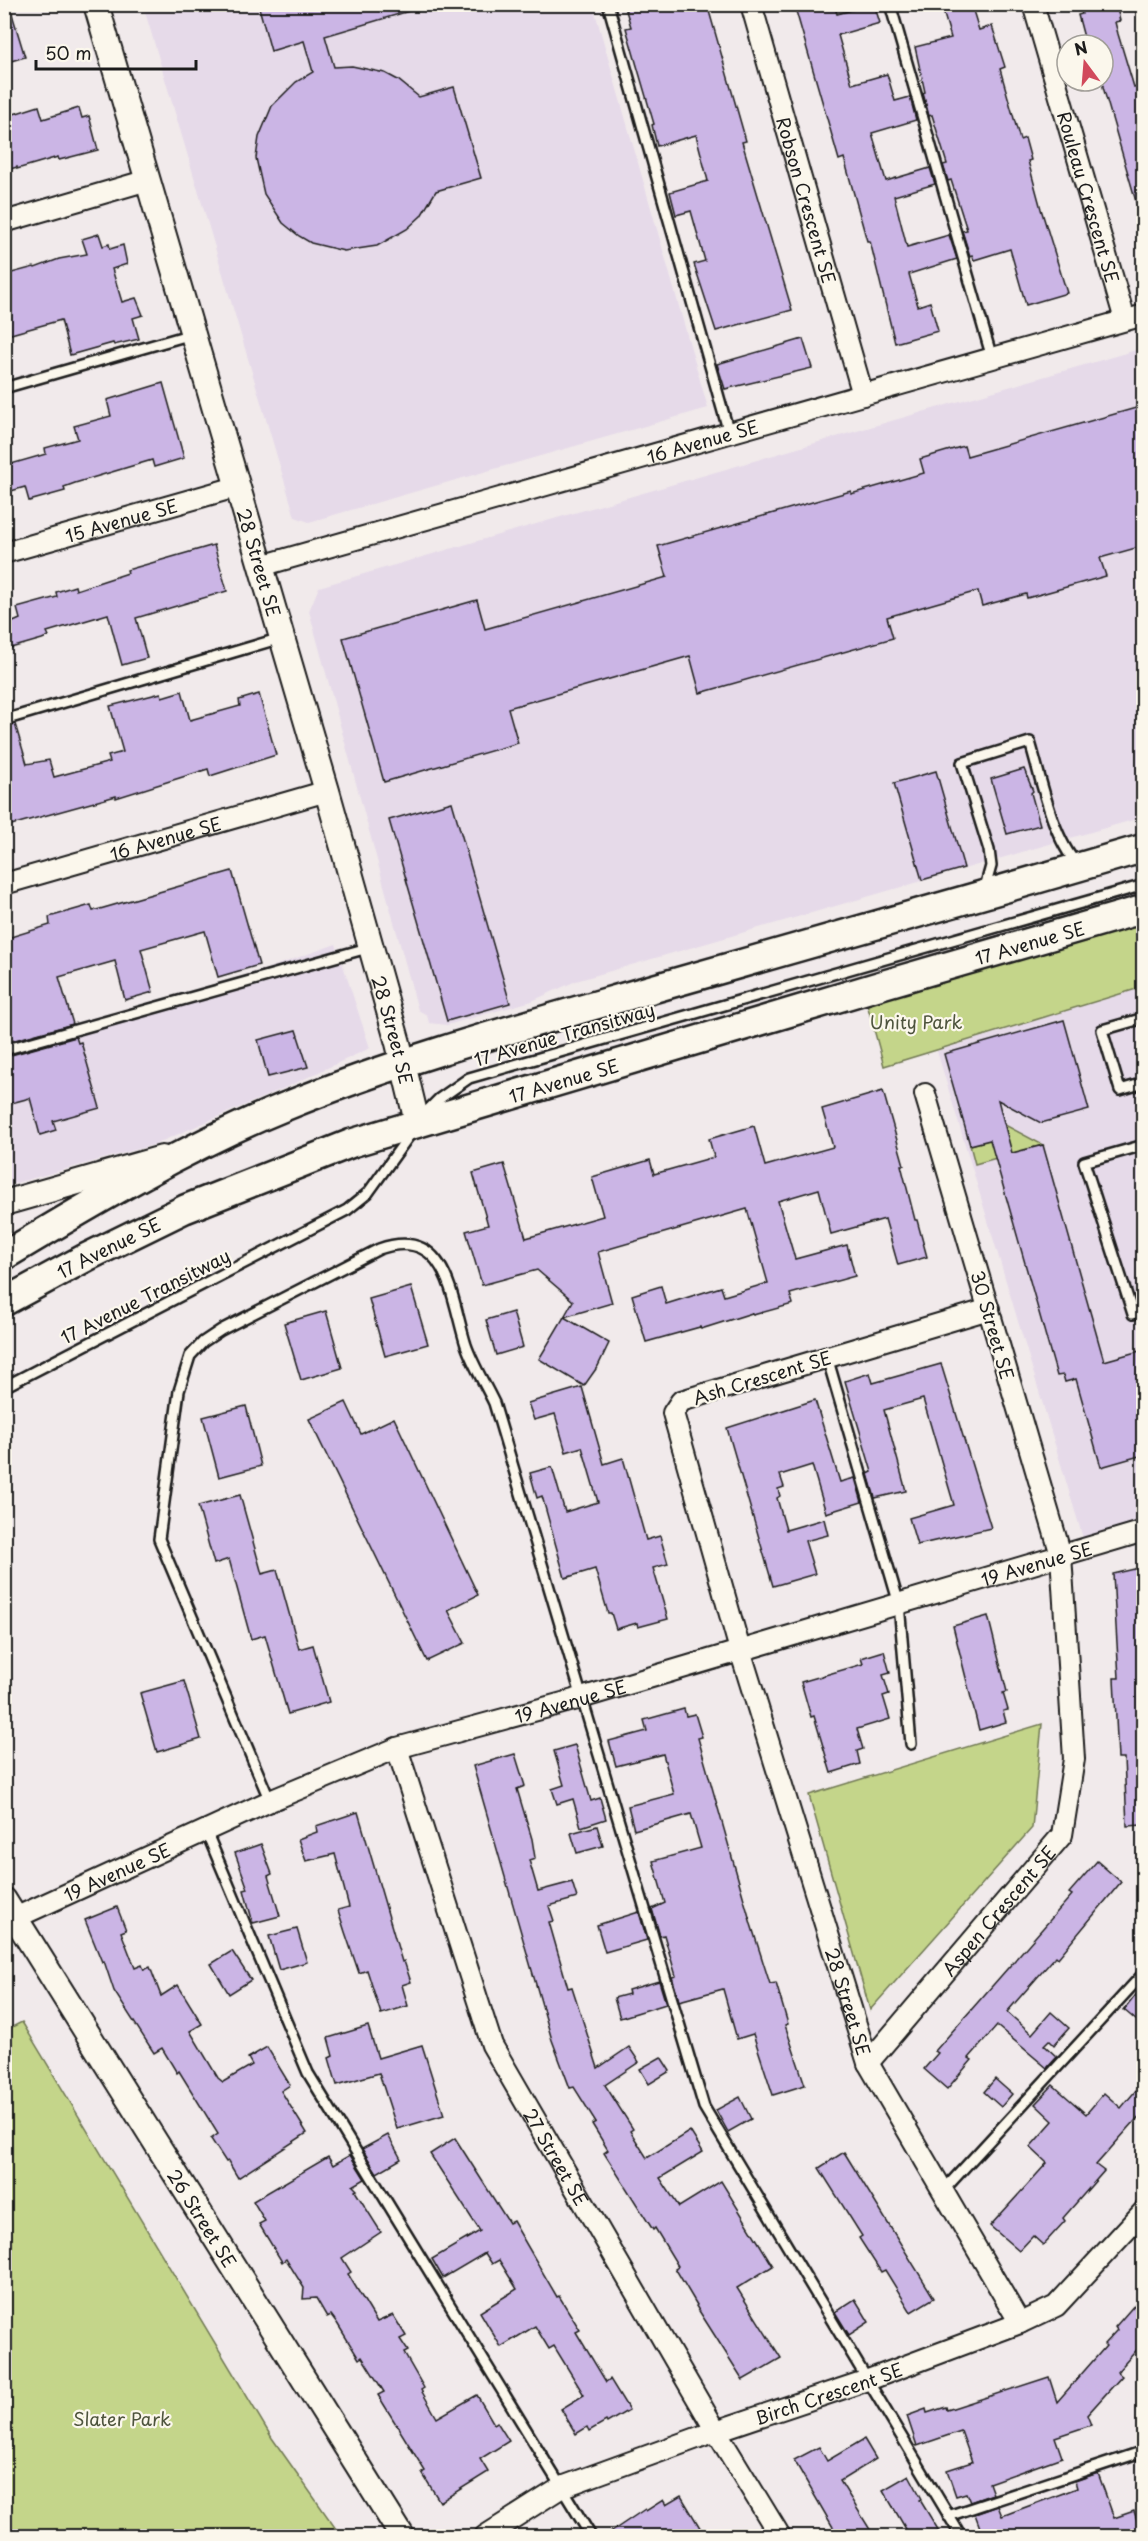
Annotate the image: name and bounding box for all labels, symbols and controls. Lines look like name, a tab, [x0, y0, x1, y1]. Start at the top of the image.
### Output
scale bar	[36, 33, 196, 71]
north arrow	[1055, 33, 1115, 93]
text: N	[1071, 34, 1090, 61]
text: 50 m	[45, 39, 92, 66]
street label: Rouleau Crescent SE	[1051, 108, 1127, 286]
street label: Robson Crescent SE	[770, 113, 844, 287]
street label: 16 Avenue SE	[643, 412, 762, 469]
street label: 15 Avenue SE	[62, 491, 181, 548]
street label: 28 Street SE	[231, 505, 289, 620]
street label: 16 Avenue SE	[106, 809, 225, 866]
street label: 17 Avenue SE	[971, 913, 1088, 971]
street label: 28 Street SE	[366, 972, 421, 1087]
street label: 17 Avenue Transitway	[470, 995, 658, 1073]
park label: Unity Park	[870, 1008, 962, 1035]
street label: 17 Avenue SE	[505, 1051, 622, 1109]
street label: 17 Avenue SE	[51, 1210, 165, 1285]
street label: 17 Avenue Transitway	[56, 1242, 234, 1350]
street label: 30 Street SE	[965, 1267, 1021, 1383]
street label: Ash Crescent SE	[689, 1343, 835, 1411]
street label: 19 Avenue SE	[978, 1534, 1096, 1592]
street label: 19 Avenue SE	[511, 1672, 630, 1729]
street label: 19 Avenue SE	[59, 1835, 175, 1908]
street label: Aspen Crescent SE	[935, 1839, 1062, 1981]
street label: 28 Street SE	[819, 1944, 878, 2059]
street label: 27 Street SE	[518, 2103, 596, 2211]
street label: 26 Street SE	[162, 2163, 244, 2273]
street label: Birch Crescent SE	[751, 2355, 906, 2431]
park label: Slater Park	[73, 2405, 171, 2432]

